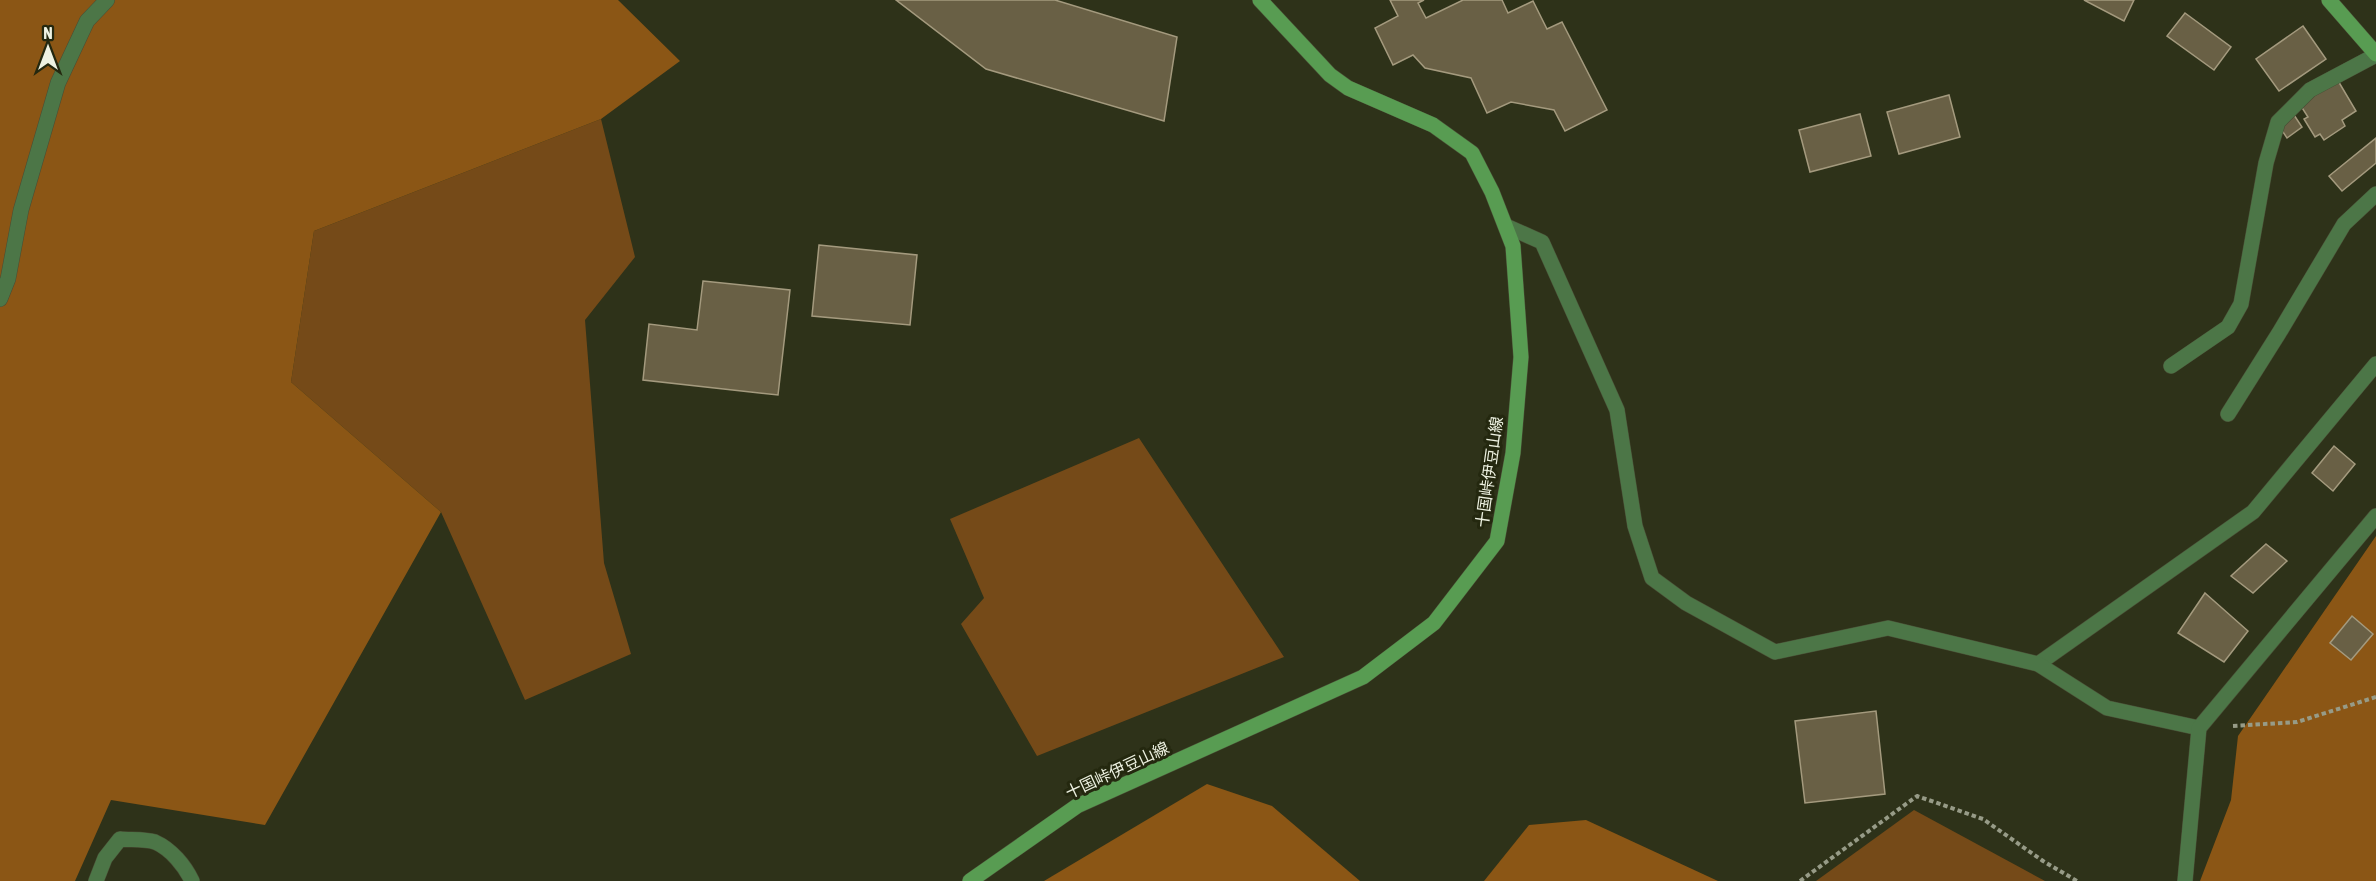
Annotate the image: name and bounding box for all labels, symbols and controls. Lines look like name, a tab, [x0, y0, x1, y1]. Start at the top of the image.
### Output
north arrow	[18, 18, 78, 78]
text: N	[43, 24, 53, 42]
street label: 十国峠伊豆山線	[1472, 415, 1506, 529]
street label: 十国峠伊豆山線	[1062, 738, 1172, 802]

